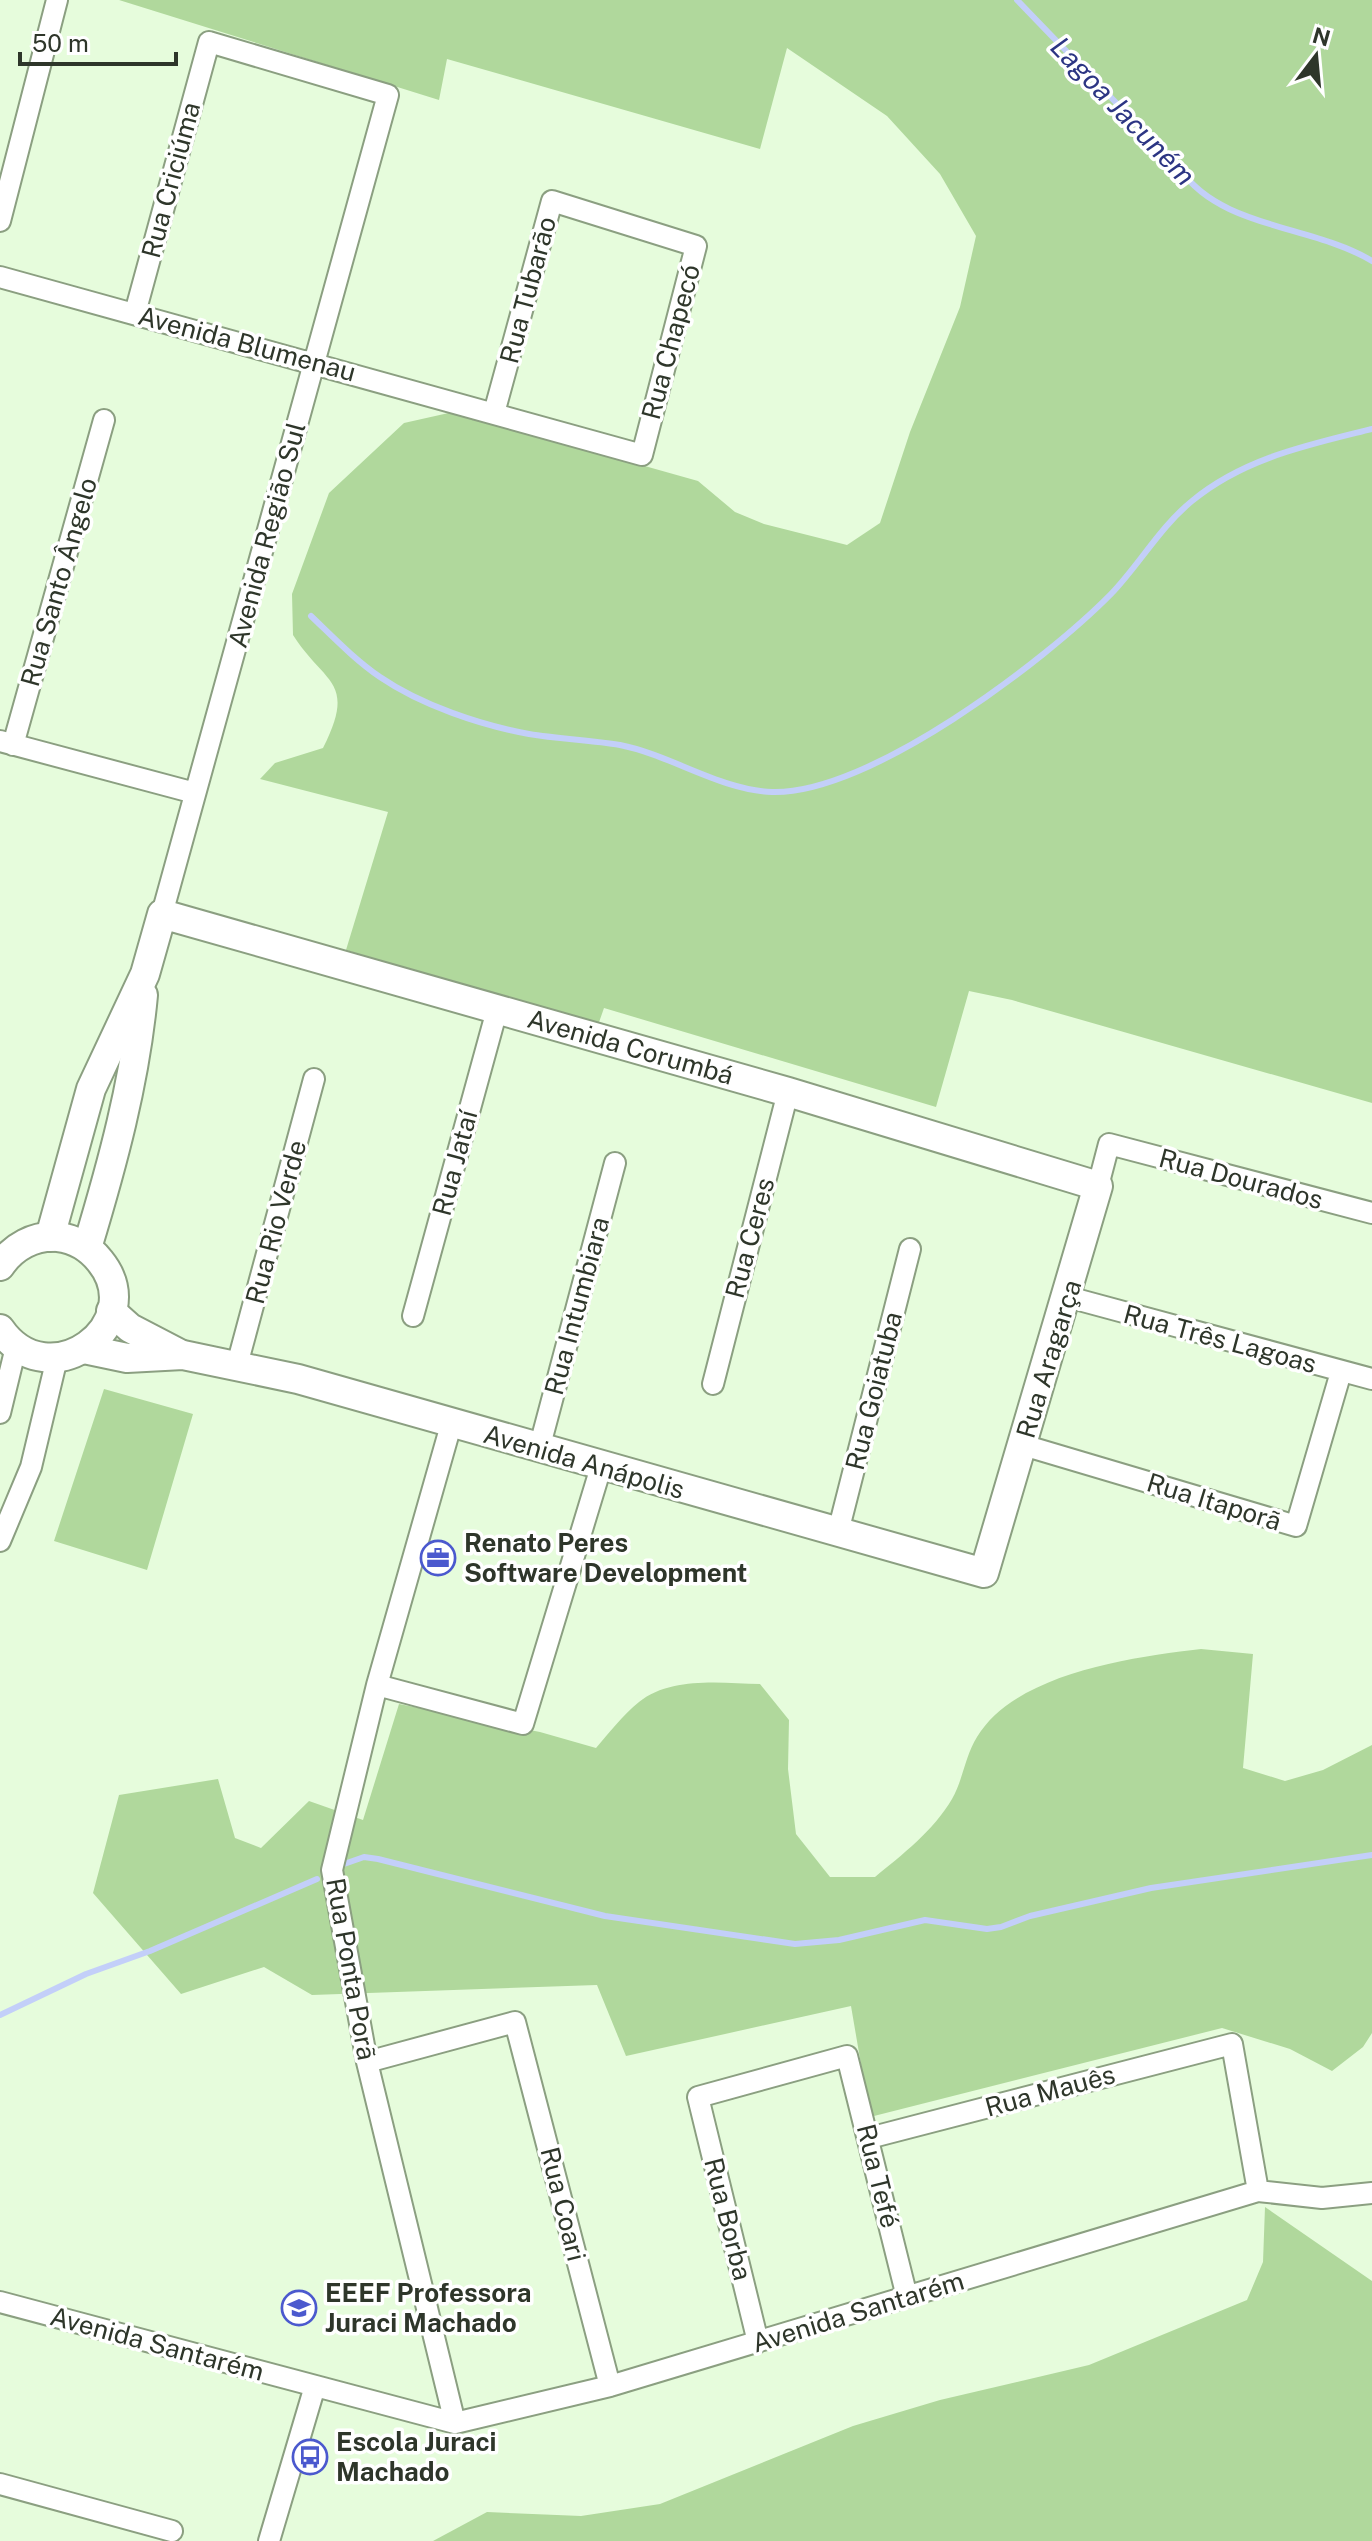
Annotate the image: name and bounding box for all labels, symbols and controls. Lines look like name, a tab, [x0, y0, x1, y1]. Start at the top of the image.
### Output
scale bar	[20, 16, 176, 66]
north arrow	[1276, 16, 1356, 96]
text: N	[1310, 22, 1333, 52]
text: 50 m	[32, 29, 89, 57]
water label: Lagoa Jacuném	[1044, 30, 1202, 192]
street label: Rua Criciúma	[135, 99, 206, 261]
street label: Rua Tubarão	[493, 213, 562, 367]
street label: Rua Chapecó	[635, 261, 706, 423]
street label: Avenida Blumenau	[135, 300, 359, 387]
street label: Avenida Região Sul	[221, 419, 312, 651]
street label: Rua Santo Ângelo	[14, 474, 103, 690]
street label: Avenida Corumbá	[524, 1003, 737, 1091]
street label: Rua Jataí	[426, 1106, 484, 1219]
street label: Rua Rio Verde	[239, 1136, 312, 1307]
street label: Rua Dourados	[1156, 1142, 1327, 1215]
street label: Rua Ceres	[719, 1174, 780, 1302]
street label: Rua Intumbiara	[538, 1213, 615, 1398]
street label: Rua Aragarça	[1010, 1276, 1087, 1442]
street label: Rua Três Lagoas	[1120, 1298, 1320, 1379]
street label: Rua Goiatuba	[839, 1308, 908, 1473]
street label: Avenida Anápolis	[480, 1418, 688, 1505]
street label: Rua Itaporã	[1143, 1466, 1285, 1537]
place label: Renato Peres Software Development	[464, 1527, 747, 1588]
office icon: Renato Peres Software Development	[419, 1539, 457, 1577]
street label: Rua Ponta Porã	[320, 1875, 383, 2062]
street label: Rua Mauês	[981, 2058, 1118, 2123]
street label: Rua Tefé	[851, 2121, 906, 2231]
street label: Rua Coari	[534, 2144, 593, 2264]
street label: Rua Borba	[698, 2154, 759, 2283]
street label: Avenida Santarém	[748, 2265, 968, 2358]
place label: EEEF Professora Juraci Machado	[325, 2277, 531, 2338]
school or university icon: EEEF Professora Juraci Machado	[280, 2289, 318, 2327]
street label: Avenida Santarém	[47, 2300, 267, 2387]
place label: Escola Juraci Machado	[336, 2426, 496, 2487]
bus stop icon: Escola Juraci Machado	[291, 2438, 329, 2476]

